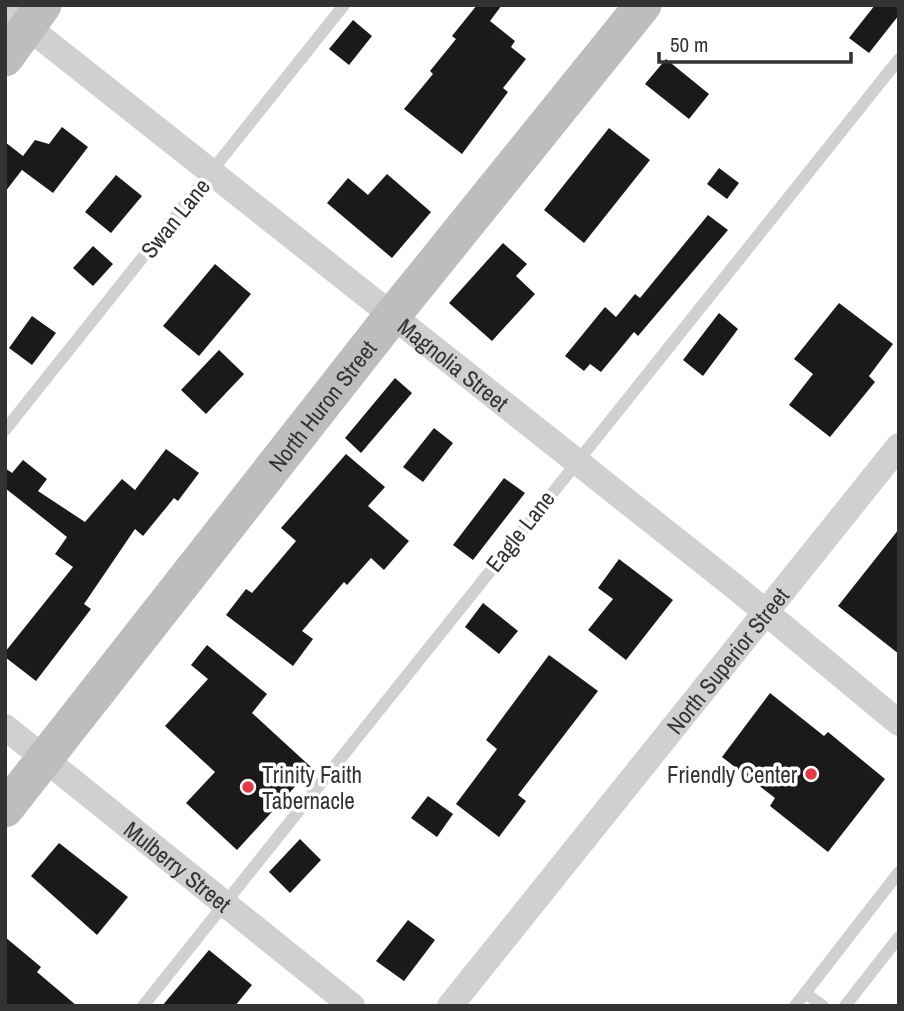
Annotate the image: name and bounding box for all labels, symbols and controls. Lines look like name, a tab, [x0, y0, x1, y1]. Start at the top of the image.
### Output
scale bar	[659, 21, 852, 65]
text: 50 m	[670, 30, 708, 59]
street label: Swan Lane	[133, 172, 217, 264]
street label: Magnolia Street	[392, 310, 515, 418]
street label: North Huron Street	[261, 334, 383, 477]
street label: Eagle Lane	[478, 484, 562, 578]
street label: North Superior Street	[659, 581, 795, 740]
place label: Trinity Faith Tabernacle	[262, 759, 362, 816]
place label: Friendly Center	[667, 759, 798, 790]
marker: Friendly Center	[803, 766, 819, 782]
marker: Trinity Faith Tabernacle	[240, 779, 256, 795]
street label: Mulberry Street	[118, 814, 238, 919]

